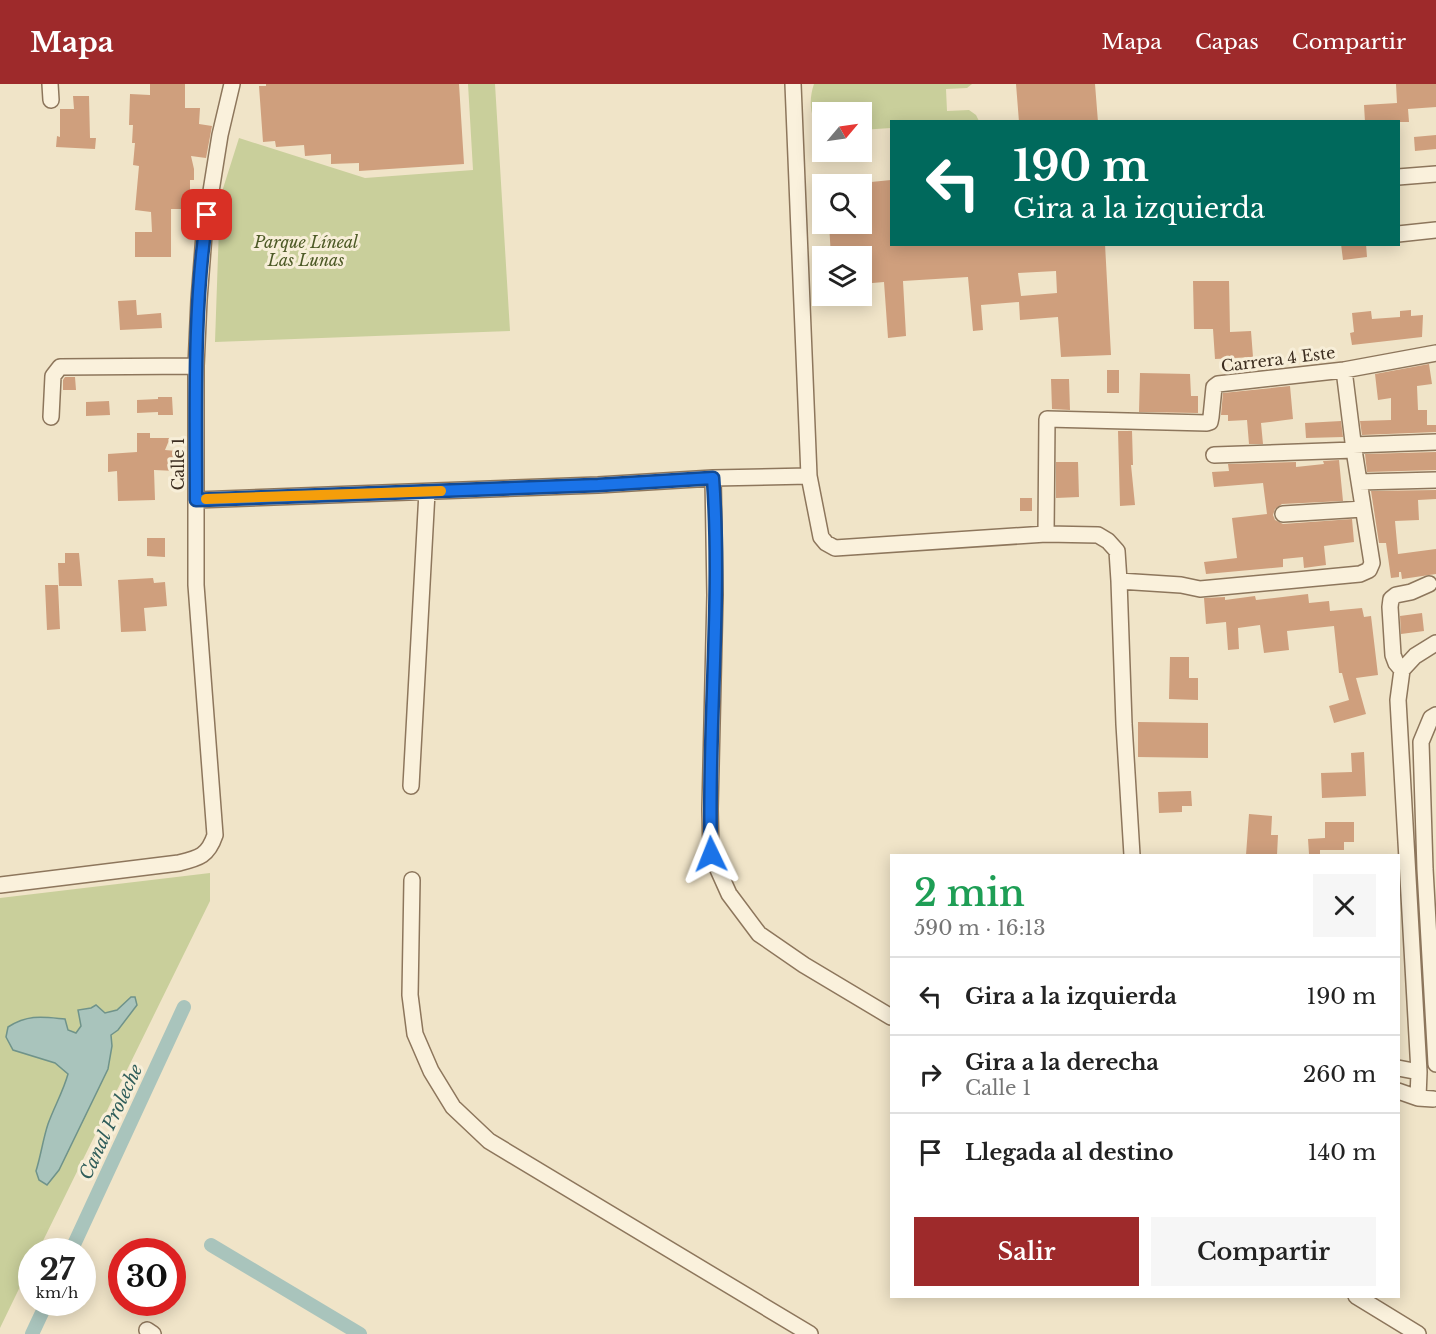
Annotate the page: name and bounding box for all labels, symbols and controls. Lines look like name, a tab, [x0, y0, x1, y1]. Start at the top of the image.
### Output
text: Mapa	[30, 25, 114, 60]
text: Mapa	[1102, 29, 1162, 55]
text: Capas	[1195, 29, 1259, 55]
text: Compartir	[1292, 29, 1406, 55]
north arrow	[812, 102, 872, 162]
map controls	[812, 102, 872, 306]
text: 190 m	[1013, 140, 1149, 192]
icon: left	[914, 144, 992, 222]
button: search	[812, 174, 872, 234]
pin	[181, 189, 232, 240]
text: Gira a la izquierda	[1013, 192, 1265, 225]
icon: arrive	[190, 198, 223, 231]
park label: Parque Líneal Las Lunas	[253, 232, 359, 270]
button: layers	[812, 246, 872, 306]
street label: Carrera 4 Este	[1220, 342, 1336, 376]
street label: Calle 1	[168, 438, 188, 491]
position arrow	[679, 822, 743, 886]
text: 2 min	[914, 871, 1025, 916]
button: close	[1313, 874, 1376, 937]
text: 590 m · 16:13	[914, 916, 1046, 940]
icon: left	[914, 980, 947, 1013]
text: Gira a la izquierda	[965, 983, 1177, 1010]
text: 190 m	[1306, 983, 1376, 1010]
text: Gira a la derecha	[965, 1049, 1159, 1076]
icon: right	[914, 1058, 947, 1091]
water label: Canal Proleche	[75, 1061, 147, 1183]
text: 260 m	[1303, 1061, 1376, 1088]
text: Calle 1	[965, 1076, 1031, 1100]
icon: arrive	[914, 1136, 947, 1169]
text: Llegada al destino	[965, 1139, 1174, 1166]
text: 140 m	[1308, 1139, 1376, 1166]
button: Salir	[914, 1217, 1139, 1286]
button: Compartir	[1151, 1217, 1376, 1286]
speed limit sign: 30	[108, 1238, 186, 1316]
text: 27	[39, 1251, 75, 1288]
text: km/h	[36, 1283, 78, 1302]

